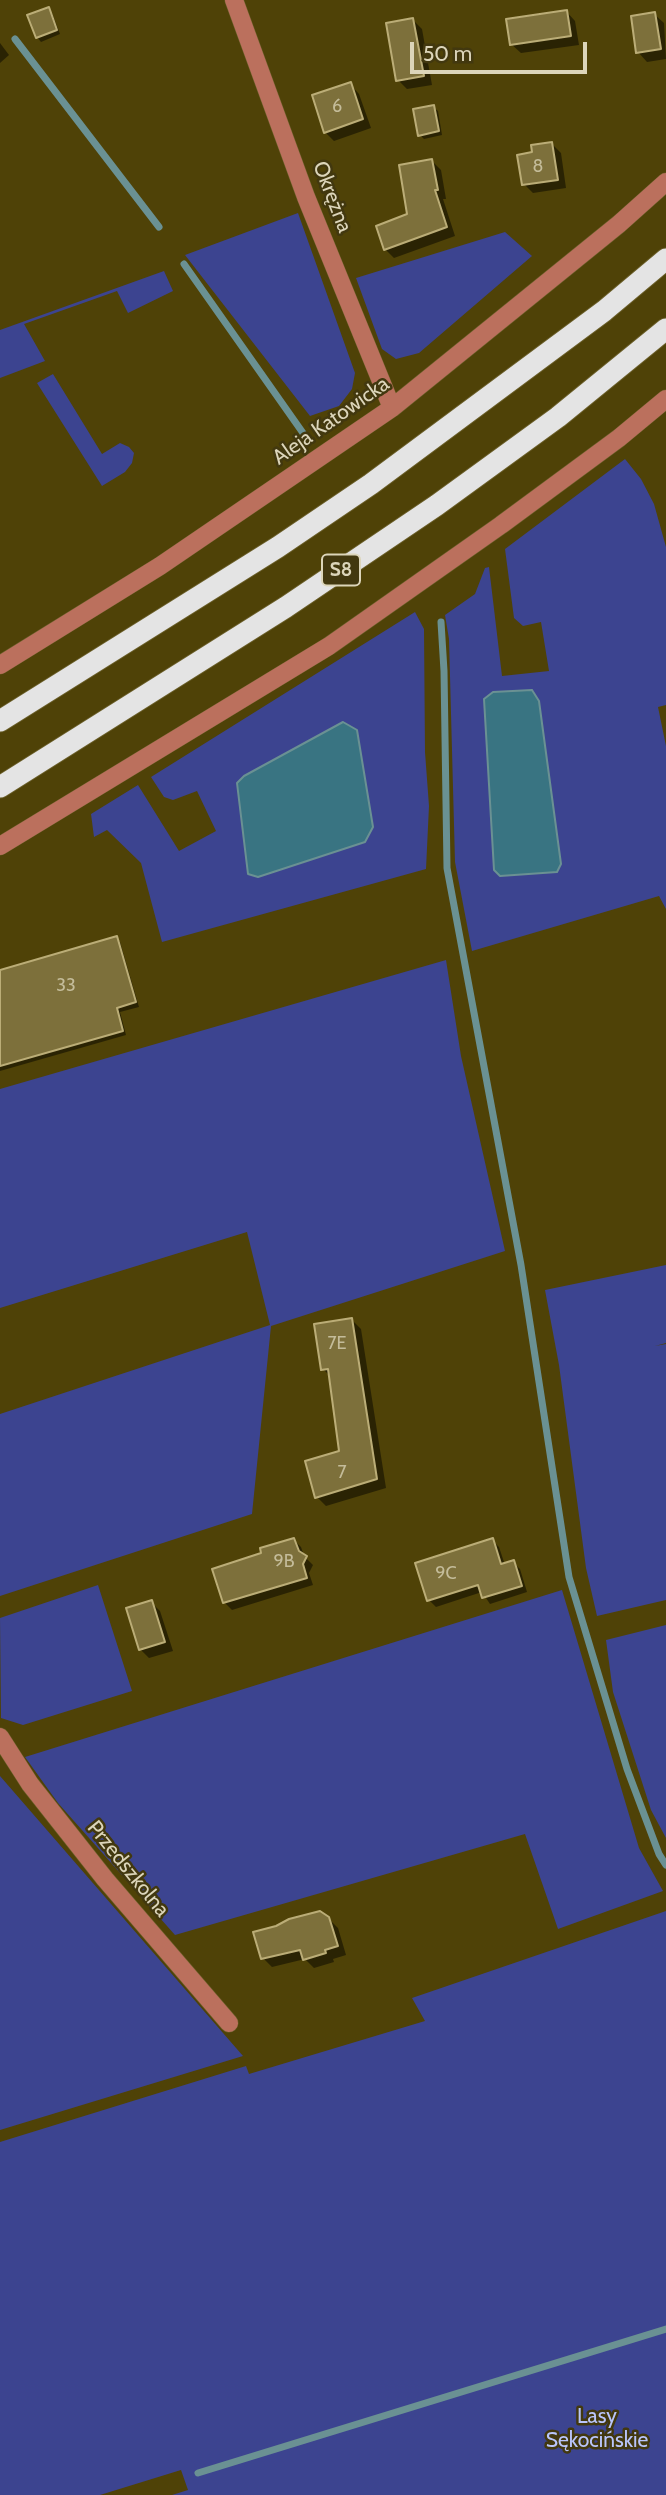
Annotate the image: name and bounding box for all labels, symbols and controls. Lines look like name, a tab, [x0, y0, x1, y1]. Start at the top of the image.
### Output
scale bar	[414, 28, 591, 72]
text: 50 m	[423, 41, 472, 66]
house number: 6	[332, 96, 342, 118]
house number: 8	[533, 156, 543, 178]
street label: Okrężna	[307, 158, 357, 236]
street label: Aleja Katowicka	[268, 372, 394, 470]
road number: S8	[322, 554, 360, 586]
house number: 33	[56, 975, 76, 997]
house number: 7E	[327, 1333, 347, 1355]
house number: 7	[337, 1462, 347, 1484]
house number: 9B	[274, 1551, 294, 1573]
house number: 9C	[435, 1563, 457, 1585]
street label: Przedszkolna	[82, 1816, 174, 1922]
park label: Lasy Sękocińskie	[546, 2404, 648, 2454]

